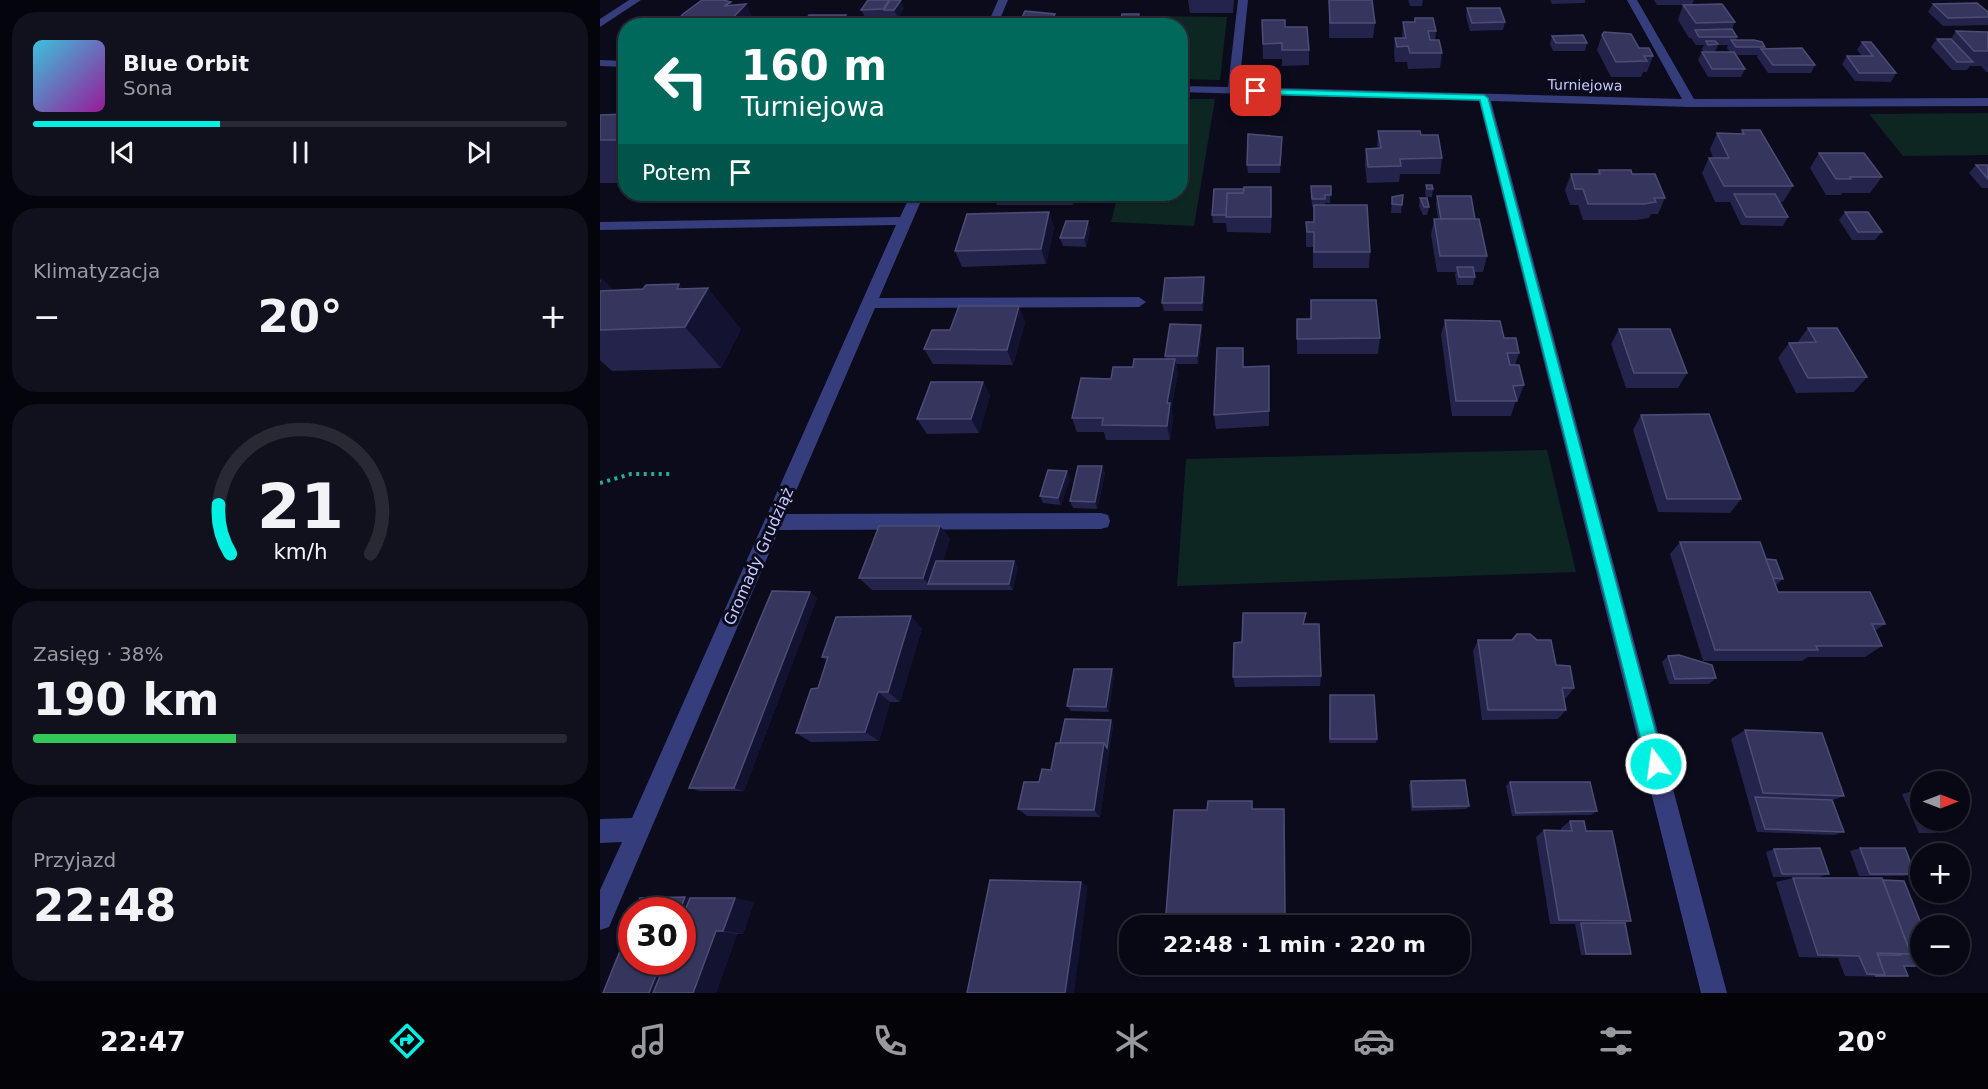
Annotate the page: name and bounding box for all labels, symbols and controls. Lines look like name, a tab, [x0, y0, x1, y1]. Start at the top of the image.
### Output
text: 160 m	[741, 41, 887, 90]
icon: left	[642, 42, 720, 120]
text: Blue Orbit	[123, 51, 249, 76]
pin	[1230, 65, 1281, 116]
icon: arrive	[1239, 74, 1272, 107]
text: Sona	[123, 76, 173, 100]
street label: Turniejowa	[1547, 76, 1622, 94]
text: Turniejowa	[741, 91, 885, 122]
icon: previous	[106, 136, 139, 169]
icon: pause	[284, 136, 317, 169]
icon: next	[462, 136, 495, 169]
icon: arrive	[724, 156, 757, 189]
text: Potem	[642, 160, 712, 185]
text: Klimatyzacja	[33, 259, 160, 283]
text: 20°	[257, 290, 343, 343]
text: −	[33, 297, 61, 336]
text: +	[539, 297, 567, 336]
text: 21	[257, 470, 343, 543]
street label: Gromady Grudziąż	[720, 484, 797, 628]
text: km/h	[273, 539, 327, 564]
text: Zasięg · 38%	[33, 642, 163, 666]
text: 190 km	[33, 673, 219, 726]
position arrow	[1624, 732, 1688, 796]
north arrow	[1910, 771, 1970, 831]
map controls	[1910, 771, 1970, 975]
button: +	[1910, 843, 1970, 903]
text: Przyjazd	[33, 848, 116, 872]
text: 22:48	[33, 879, 176, 932]
speed limit sign: 30	[618, 897, 696, 975]
button: −	[1910, 915, 1970, 975]
text: 22:48 · 1 min · 220 m	[1163, 932, 1426, 957]
icon: directions	[386, 1020, 428, 1062]
icon: music	[628, 1020, 670, 1062]
icon: phone	[869, 1020, 911, 1062]
icon: climate	[1111, 1020, 1153, 1062]
icon: car	[1353, 1020, 1395, 1062]
icon: filters	[1595, 1020, 1637, 1062]
text: 22:47	[100, 1026, 186, 1057]
text: 20°	[1837, 1026, 1888, 1057]

